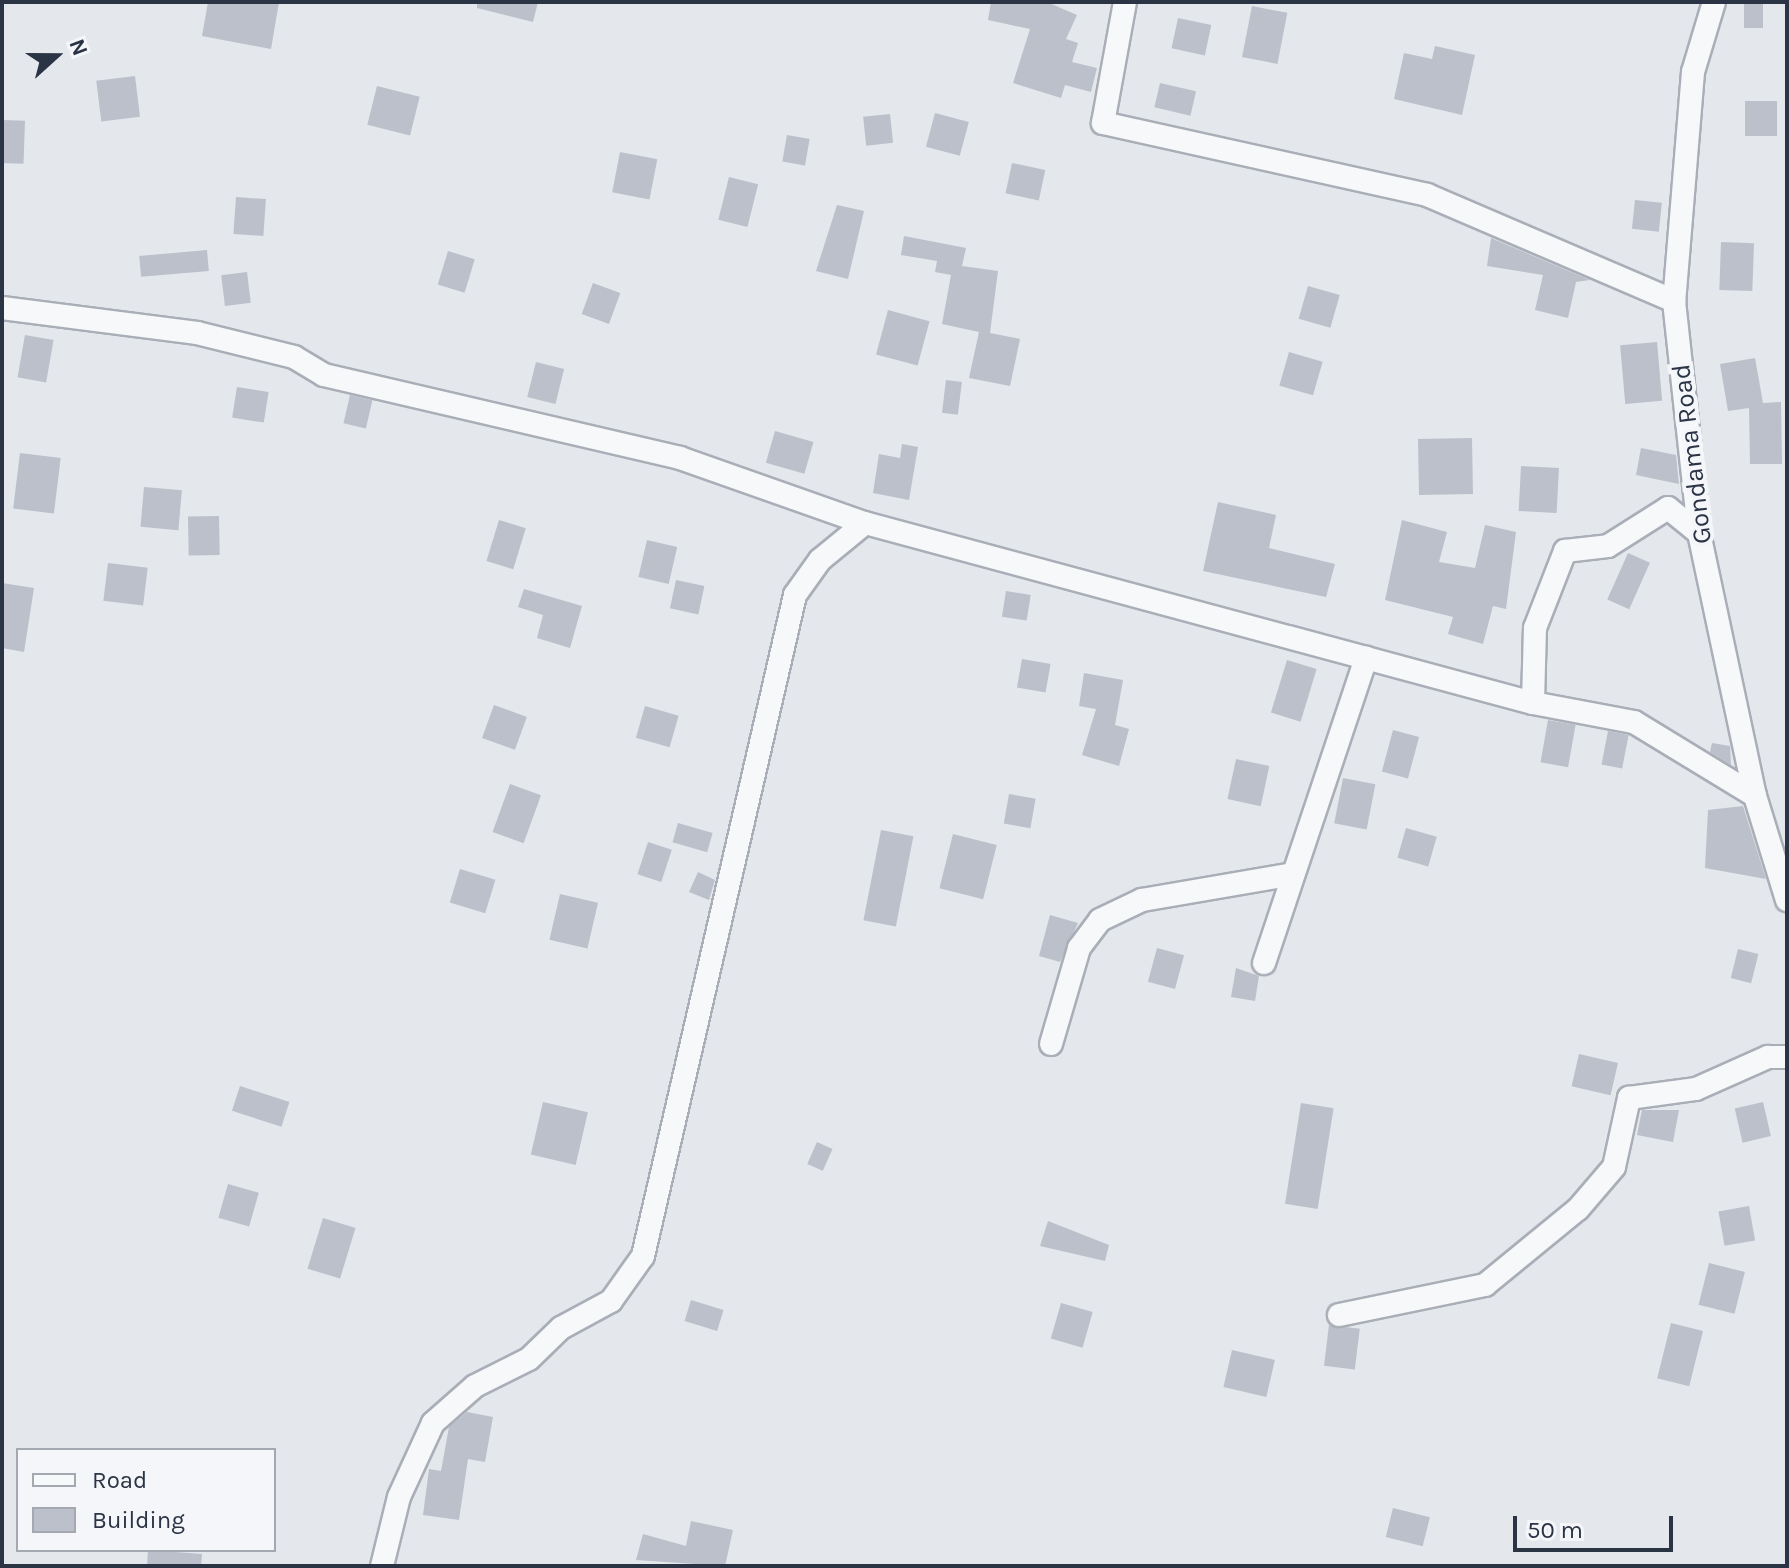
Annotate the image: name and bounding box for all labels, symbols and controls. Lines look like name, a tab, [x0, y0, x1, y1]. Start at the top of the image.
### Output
north arrow	[16, 16, 96, 96]
text: N	[63, 35, 93, 59]
street label: Gondama Road	[1665, 362, 1719, 546]
legend	[16, 1448, 276, 1552]
text: Road	[92, 1466, 147, 1494]
scale bar	[1517, 1500, 1677, 1550]
text: Building	[92, 1506, 185, 1534]
text: 50 m	[1527, 1516, 1583, 1544]

